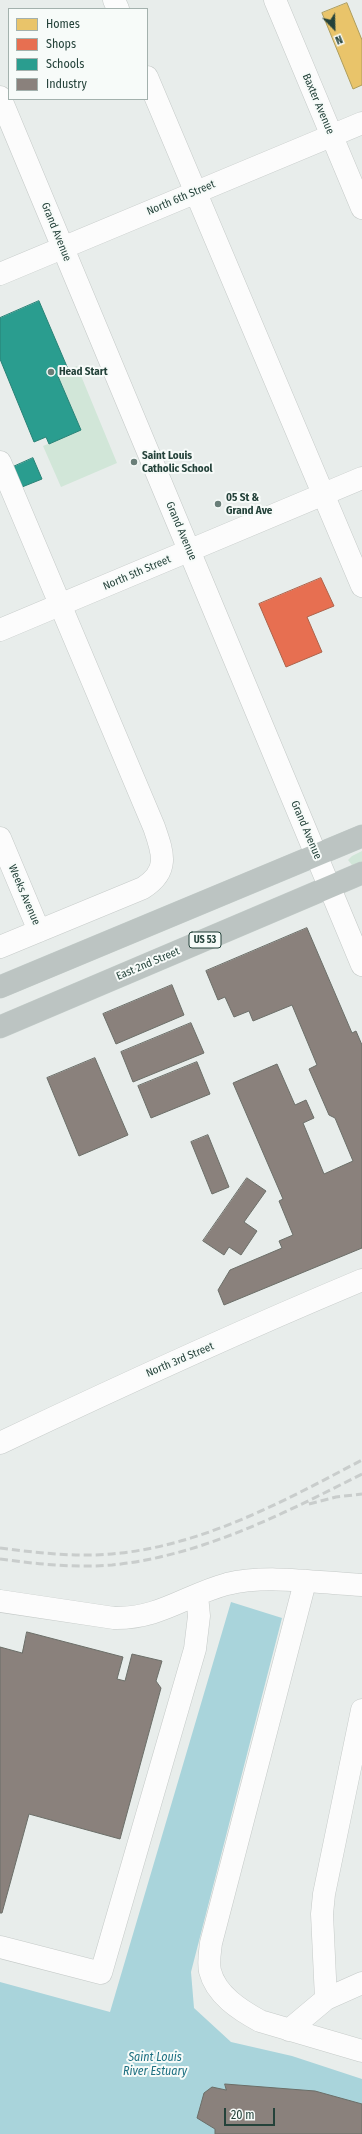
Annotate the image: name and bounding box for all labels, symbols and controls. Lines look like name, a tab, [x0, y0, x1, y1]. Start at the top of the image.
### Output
legend	[8, 8, 148, 100]
north arrow	[314, 8, 354, 48]
text: Homes	[46, 17, 80, 31]
text: N	[333, 32, 344, 47]
text: Shops	[46, 37, 76, 51]
text: Schools	[46, 57, 84, 71]
street label: Baxter Avenue	[299, 72, 337, 136]
text: Industry	[46, 77, 87, 91]
street label: North 6th Street	[145, 178, 217, 218]
street label: Grand Avenue	[38, 201, 74, 263]
place label: Head Start	[59, 365, 108, 379]
marker: Head Start	[46, 367, 56, 377]
place label: Saint Louis Catholic School	[142, 449, 213, 475]
marker: Saint Louis Catholic School	[129, 457, 139, 467]
place label: 05 St & Grand Ave	[226, 491, 272, 517]
marker: 05 St & Grand Ave	[213, 499, 223, 509]
street label: Grand Avenue	[163, 500, 199, 562]
street label: North 5th Street	[101, 553, 173, 593]
street label: Grand Avenue	[288, 799, 324, 861]
street label: Weeks Avenue	[5, 863, 43, 927]
road number: US 53	[189, 932, 221, 948]
street label: East 2nd Street	[114, 945, 182, 983]
street label: North 3rd Street	[144, 1340, 216, 1380]
water label: Saint Louis River Estuary	[123, 2051, 187, 2079]
scale bar	[226, 2100, 277, 2126]
text: 20 m	[231, 2108, 255, 2122]

